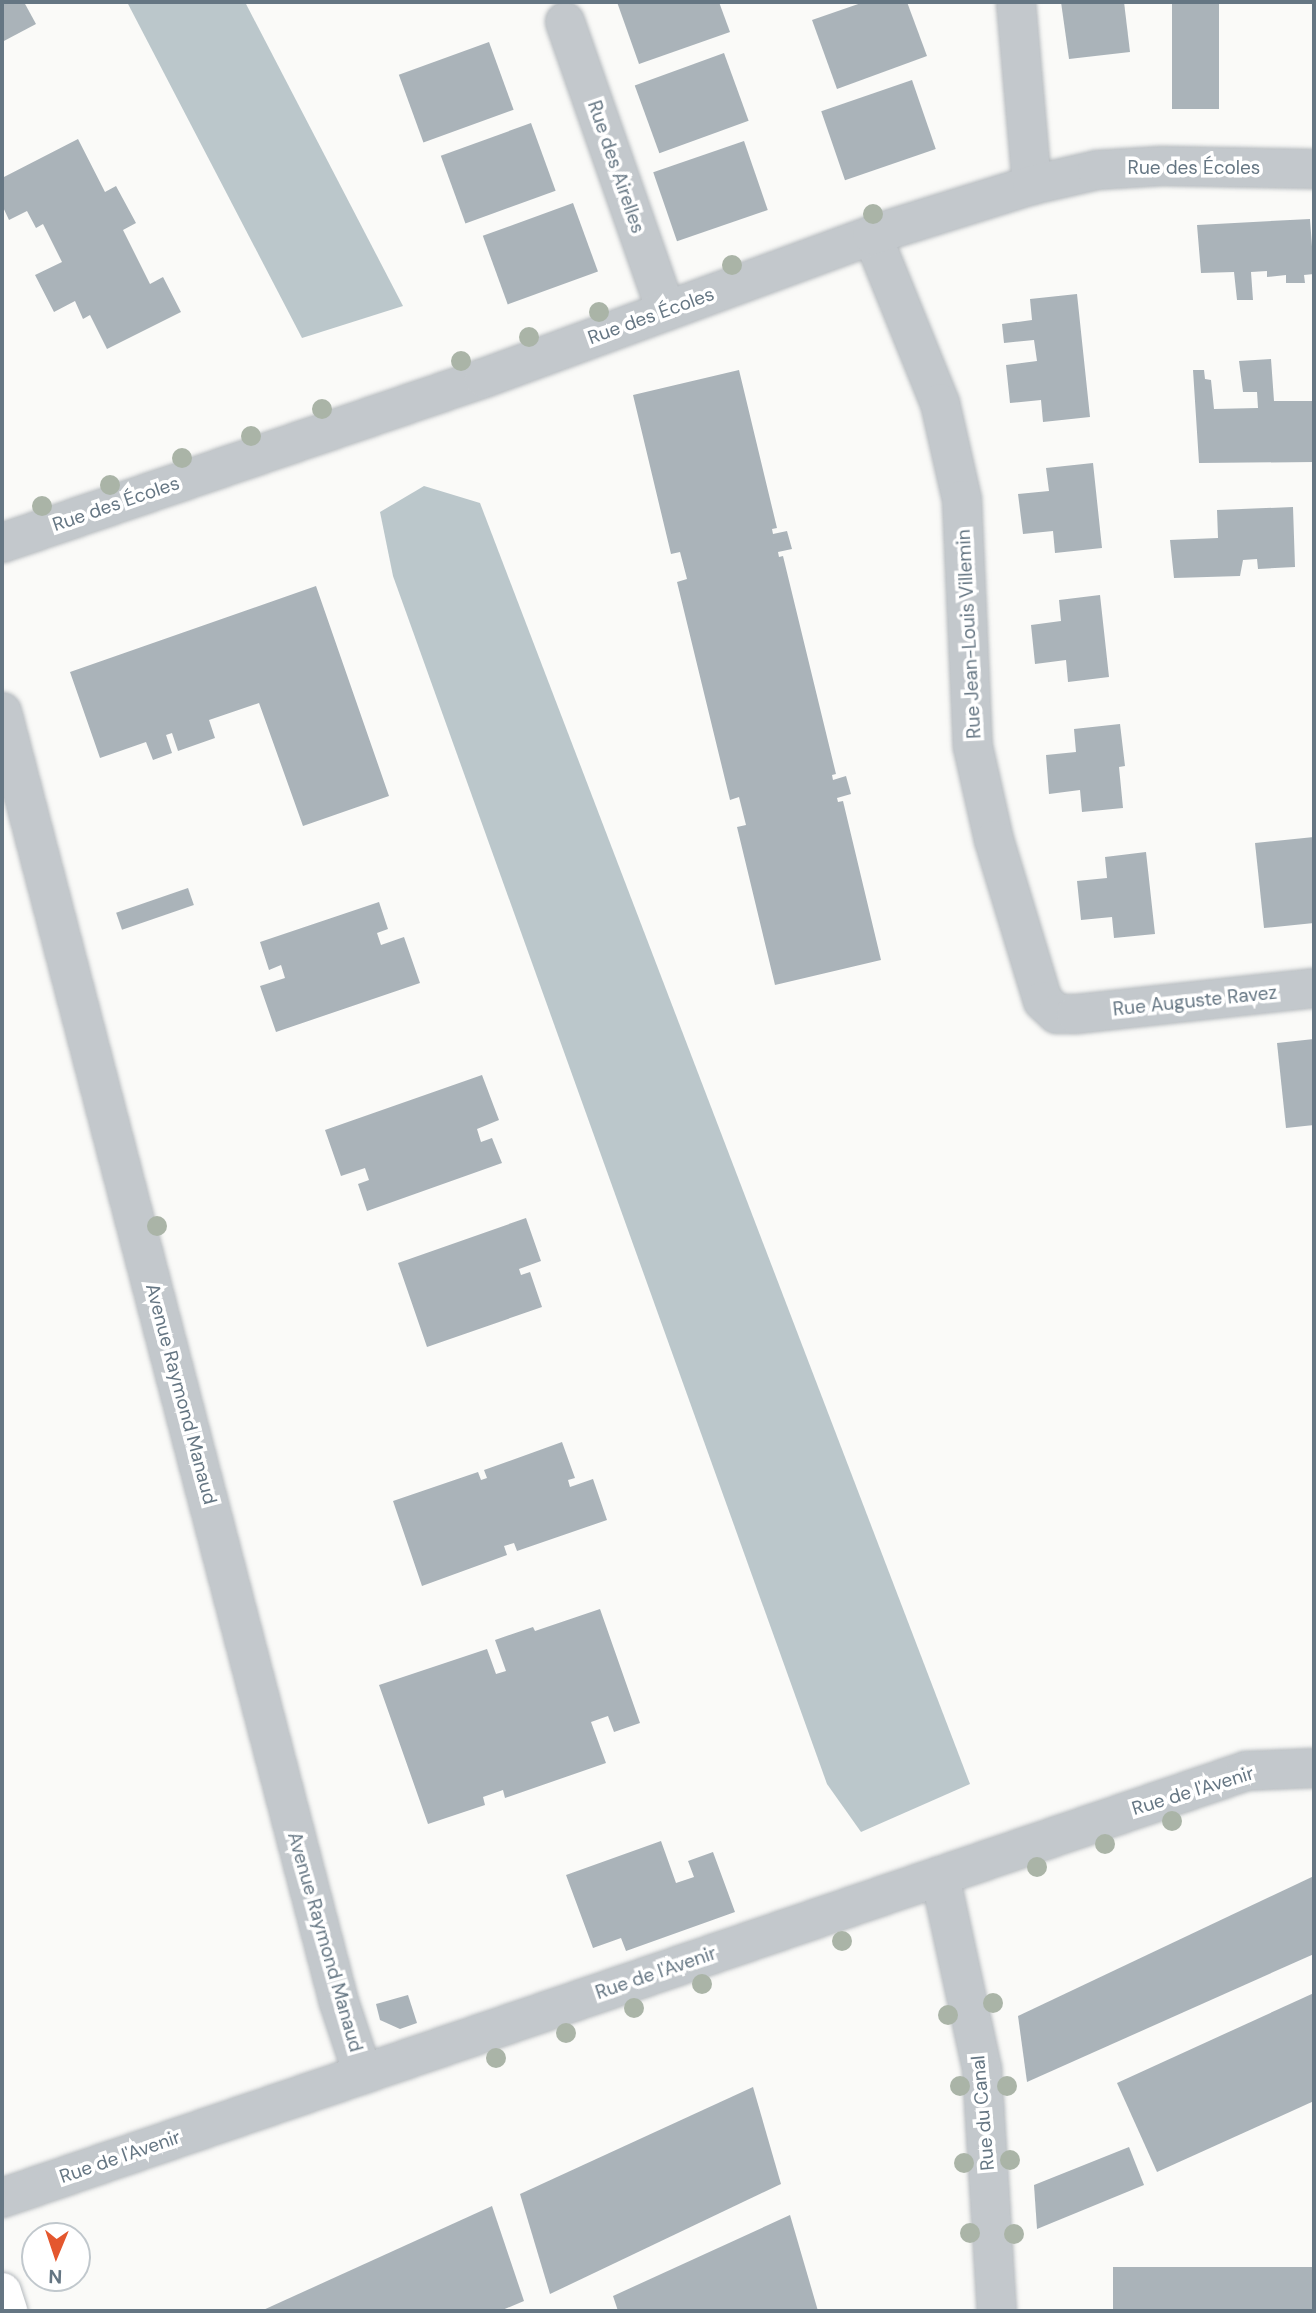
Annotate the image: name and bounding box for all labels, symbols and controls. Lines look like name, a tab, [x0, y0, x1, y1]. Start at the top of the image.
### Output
street label: Rue des Airelles	[583, 98, 649, 236]
street label: Rue des Écoles	[1128, 157, 1260, 179]
street label: Rue des Écoles	[585, 283, 717, 349]
street label: Rue des Écoles	[50, 472, 182, 536]
street label: Rue Jean-Louis Villemin	[952, 529, 986, 739]
street label: Rue Auguste Ravez	[1112, 981, 1278, 1021]
street label: Avenue Raymond Manaud	[141, 1281, 221, 1507]
street label: Rue de l'Avenir	[1129, 1762, 1257, 1820]
street label: Avenue Raymond Manaud	[283, 1829, 367, 2055]
street label: Rue de l'Avenir	[593, 1942, 719, 2004]
street label: Rue du Canal	[967, 2055, 999, 2171]
street label: Rue de l'Avenir	[57, 2126, 183, 2188]
north arrow	[21, 2222, 91, 2292]
text: N	[48, 2264, 63, 2289]

